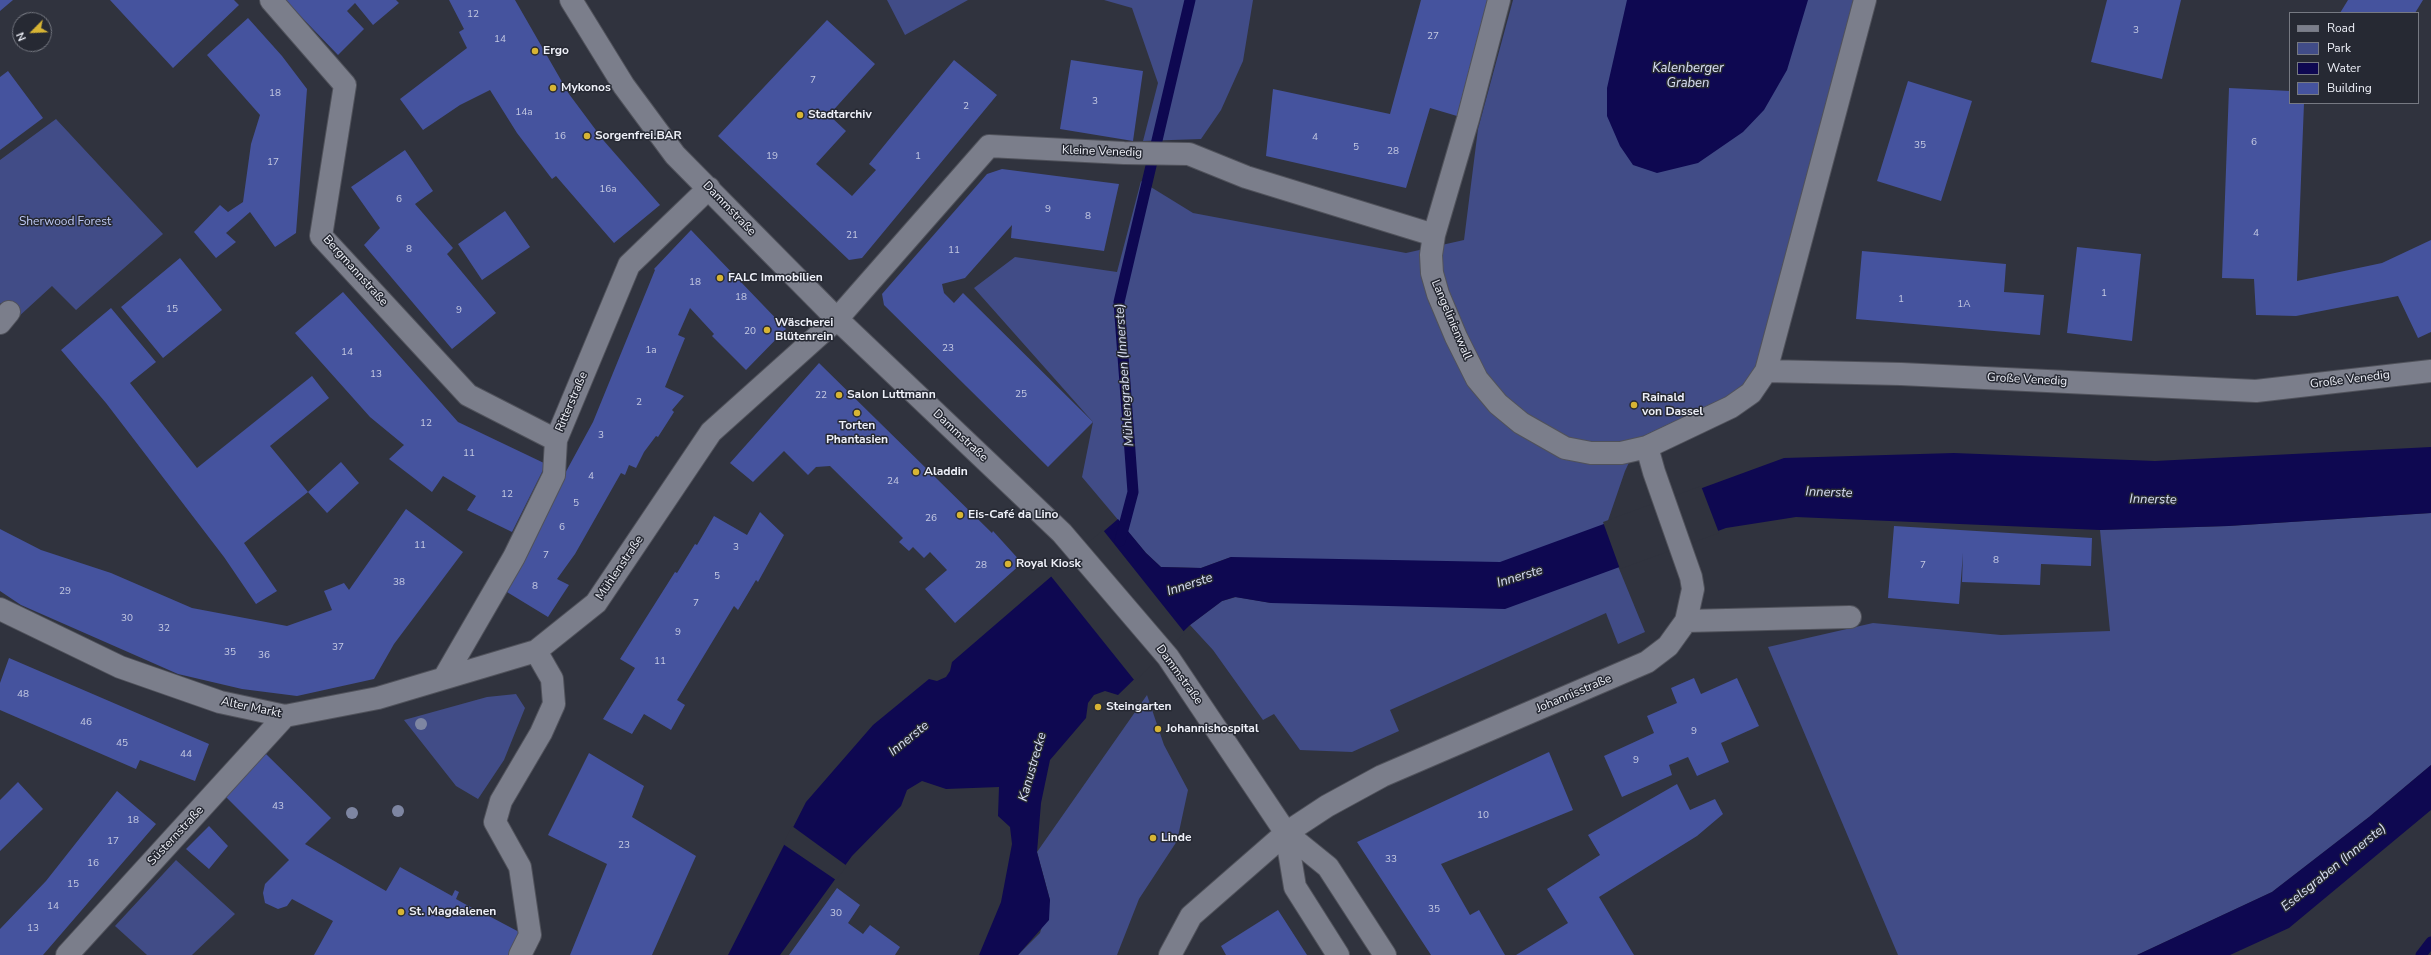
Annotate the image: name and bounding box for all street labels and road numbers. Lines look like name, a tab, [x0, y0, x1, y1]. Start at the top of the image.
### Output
street label: Kleine Venedig	[1062, 143, 1142, 161]
street label: Dammstraße	[699, 179, 759, 239]
street label: Bergmannstraße	[319, 233, 391, 309]
street label: Langelinienwall	[1428, 278, 1474, 362]
street label: Große Venedig	[2309, 368, 2391, 392]
street label: Ritterstraße	[553, 370, 591, 434]
street label: Große Venedig	[1986, 371, 2068, 389]
street label: Dammstraße	[929, 407, 991, 465]
street label: Mühlenstraße	[593, 533, 647, 603]
street label: Dammstraße	[1153, 642, 1205, 708]
street label: Johannisstraße	[1534, 672, 1614, 716]
street label: Alter Markt	[220, 695, 282, 721]
street label: Süsternstraße	[145, 803, 207, 869]

